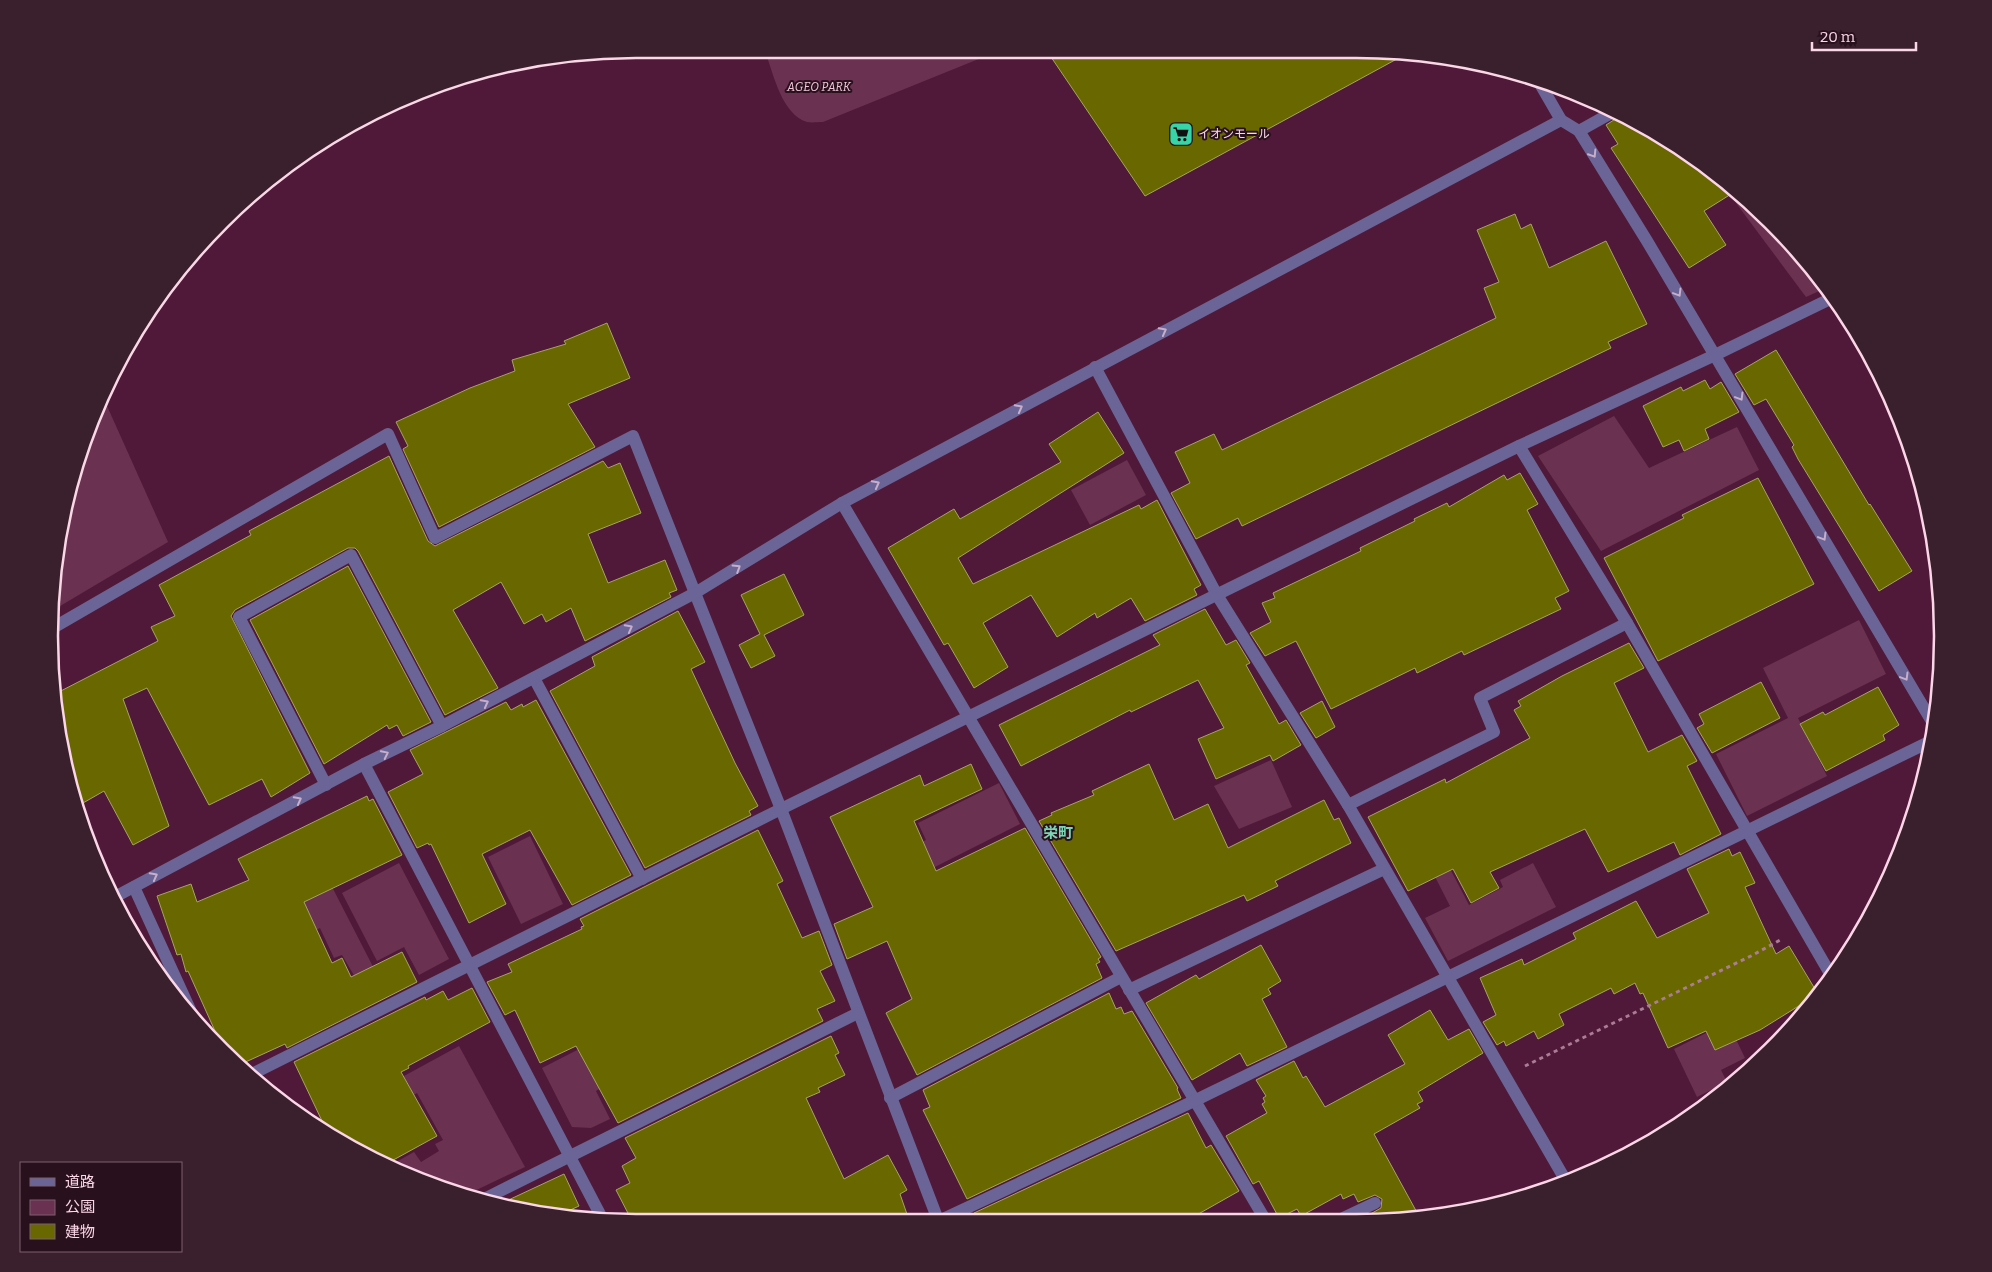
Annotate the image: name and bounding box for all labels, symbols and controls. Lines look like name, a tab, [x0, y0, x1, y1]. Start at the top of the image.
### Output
scale bar	[1812, 20, 1916, 52]
text: 20 m	[1820, 28, 1856, 46]
park label: AGEO PARK	[786, 80, 852, 94]
supermarket icon: イオンモール	[1168, 121, 1194, 147]
place label: イオンモール	[1198, 127, 1270, 141]
one-way arrow	[1587, 149, 1597, 158]
one-way arrow	[1672, 287, 1682, 296]
one-way arrow	[1157, 327, 1166, 337]
one-way arrow	[1733, 392, 1743, 401]
one-way arrow	[1014, 404, 1023, 414]
one-way arrow	[871, 481, 880, 491]
one-way arrow	[1816, 532, 1826, 541]
one-way arrow	[731, 564, 740, 574]
one-way arrow	[624, 624, 633, 634]
one-way arrow	[1899, 672, 1909, 681]
one-way arrow	[480, 699, 489, 709]
one-way arrow	[380, 750, 389, 760]
one-way arrow	[292, 796, 301, 806]
district label: 栄町	[1043, 824, 1073, 842]
one-way arrow	[149, 872, 158, 882]
legend	[20, 1162, 182, 1252]
text: 道路	[65, 1173, 95, 1191]
text: 公園	[65, 1198, 95, 1216]
text: 建物	[65, 1223, 95, 1241]

